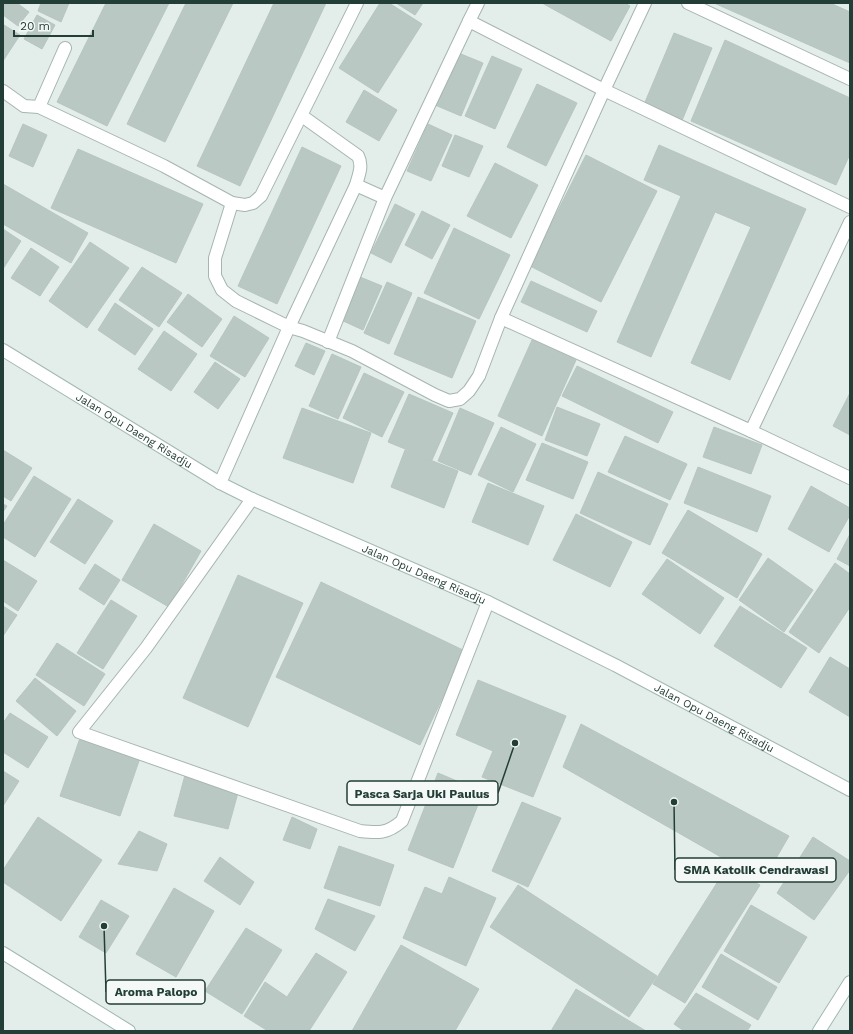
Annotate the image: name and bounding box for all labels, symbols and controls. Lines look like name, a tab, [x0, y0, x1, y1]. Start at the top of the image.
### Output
scale bar	[14, 12, 93, 38]
text: 20 m	[20, 19, 50, 33]
street label: Jalan Opu Daeng Risadju	[74, 390, 195, 471]
street label: Jalan Opu Daeng Risadju	[360, 542, 488, 607]
street label: Jalan Opu Daeng Risadju	[652, 681, 776, 755]
callout: Pasca Sarja Uki Paulus	[347, 781, 498, 805]
text: Pasca Sarja Uki Paulus	[355, 787, 490, 801]
callout: SMA Katolik Cendrawasi	[675, 858, 836, 882]
text: SMA Katolik Cendrawasi	[684, 863, 828, 877]
callout: Aroma Palopo	[106, 980, 205, 1004]
text: Aroma Palopo	[115, 985, 197, 999]

